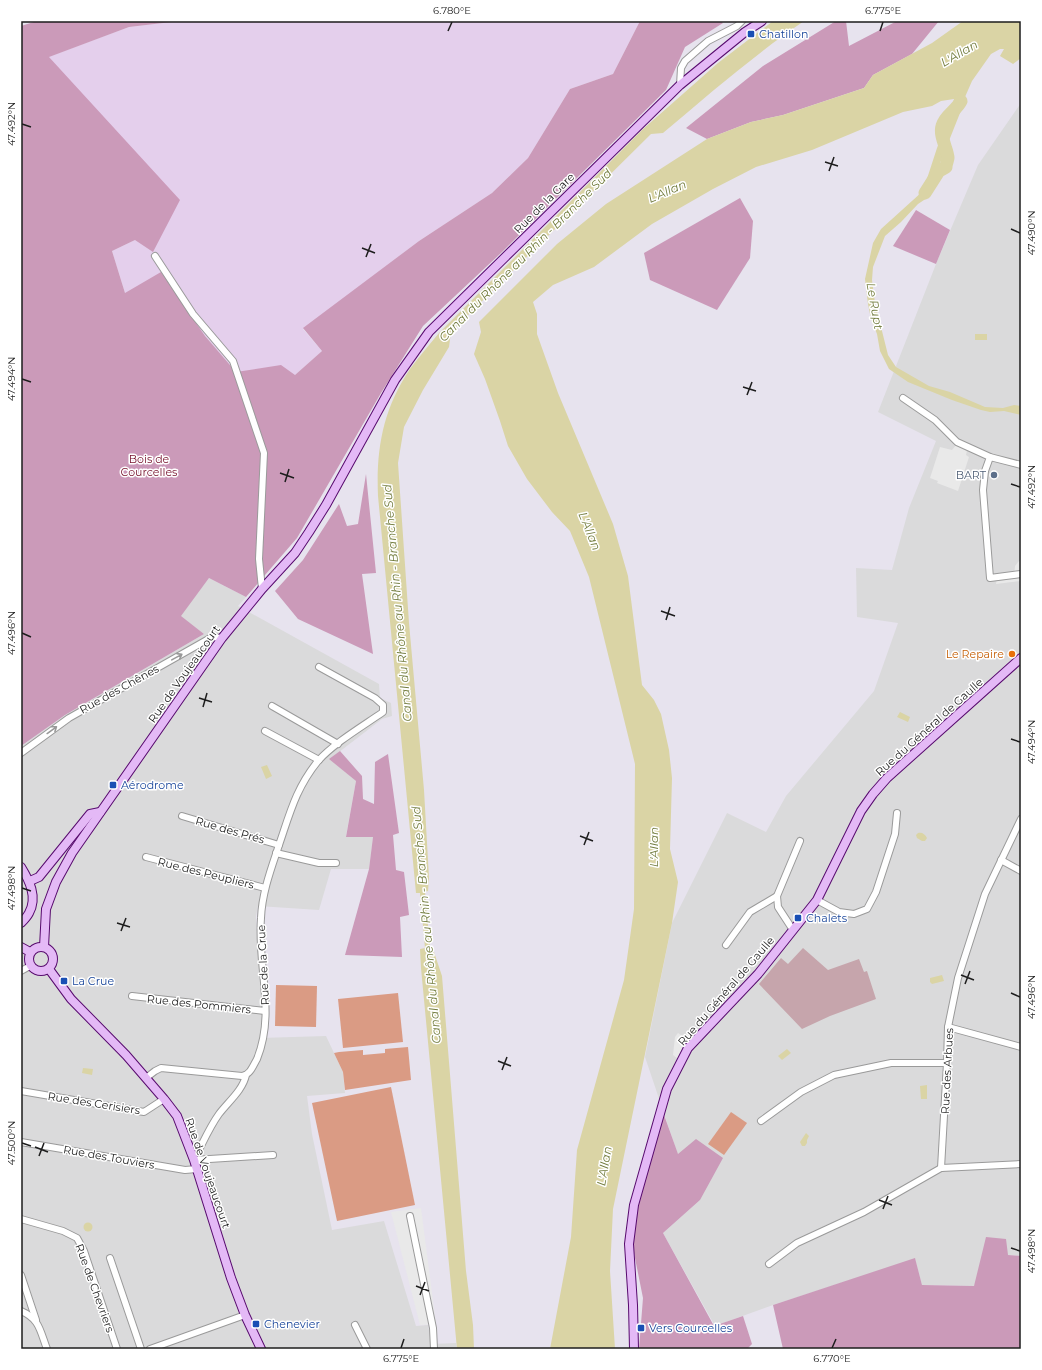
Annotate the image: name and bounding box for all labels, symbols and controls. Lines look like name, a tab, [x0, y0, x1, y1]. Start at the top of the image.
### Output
text: 6.780°E	[433, 4, 471, 17]
text: 6.775°E	[865, 4, 901, 17]
place label: Chatillon	[759, 27, 808, 41]
marker: Chatillon	[746, 29, 756, 39]
water label: L'Allan	[938, 36, 980, 70]
text: 47.492°N	[5, 102, 18, 146]
water label: Canal du Rhône au Rhin - Branche Sud	[435, 165, 615, 345]
street label: Rue de la Gare	[511, 169, 578, 236]
water label: L'Allan	[646, 176, 688, 206]
text: 47.490°N	[1025, 210, 1038, 256]
water label: Le Rupt	[864, 281, 886, 331]
text: 47.494°N	[5, 357, 18, 401]
park label: Bois de Courcelles	[121, 452, 178, 479]
text: 47.492°N	[1025, 465, 1038, 509]
place label: BART	[956, 468, 987, 482]
marker: BART	[989, 470, 999, 480]
water label: Canal du Rhône au Rhin - Branche Sud	[379, 483, 415, 722]
water label: L'Allan	[576, 510, 604, 552]
text: 47.496°N	[5, 611, 18, 655]
street label: Rue de Voujeaucourt	[145, 622, 223, 726]
place label: Le Repaire	[946, 647, 1004, 661]
marker: Le Repaire	[1007, 649, 1017, 659]
one-way arrow	[170, 652, 182, 660]
street label: Rue des Chênes	[77, 661, 162, 717]
street label: Rue du Général de Gaulle	[872, 675, 986, 779]
text: 47.494°N	[1025, 720, 1038, 764]
one-way arrow	[47, 726, 58, 734]
place label: Aérodrome	[121, 778, 184, 792]
marker: Aérodrome	[108, 780, 118, 790]
water label: Canal du Rhône au Rhin - Branche Sud	[408, 805, 444, 1044]
street label: Rue des Prés	[194, 813, 267, 847]
water label: L'Allan	[646, 827, 661, 867]
street label: Rue des Peupliers	[156, 854, 256, 892]
text: 47.498°N	[5, 866, 18, 910]
place label: Chalets	[806, 911, 848, 925]
marker: Chalets	[793, 913, 803, 923]
street label: Rue de la Crue	[254, 924, 272, 1006]
street label: Rue du Général de Gaulle	[675, 933, 777, 1048]
place label: La Crue	[72, 974, 114, 988]
text: 47.496°N	[1025, 975, 1038, 1019]
marker: La Crue	[59, 976, 69, 986]
street label: Rue des Pommiers	[146, 992, 252, 1016]
street label: Rue des Arbues	[938, 1027, 956, 1114]
street label: Rue des Cerisiers	[47, 1089, 142, 1117]
street label: Rue de Voujeaucourt	[182, 1116, 234, 1231]
text: 47.500°N	[5, 1121, 18, 1165]
street label: Rue des Touviers	[62, 1142, 156, 1172]
water label: L'Allan	[593, 1145, 615, 1187]
text: 47.498°N	[1025, 1229, 1038, 1273]
street label: Rue de Chevriers	[72, 1242, 118, 1335]
place label: Chenevier	[264, 1317, 320, 1331]
marker: Chenevier	[251, 1319, 261, 1329]
place label: Vers Courcelles	[649, 1321, 733, 1335]
marker: Vers Courcelles	[636, 1323, 646, 1333]
text: 6.775°E	[383, 1352, 419, 1365]
text: 6.770°E	[813, 1352, 851, 1365]

